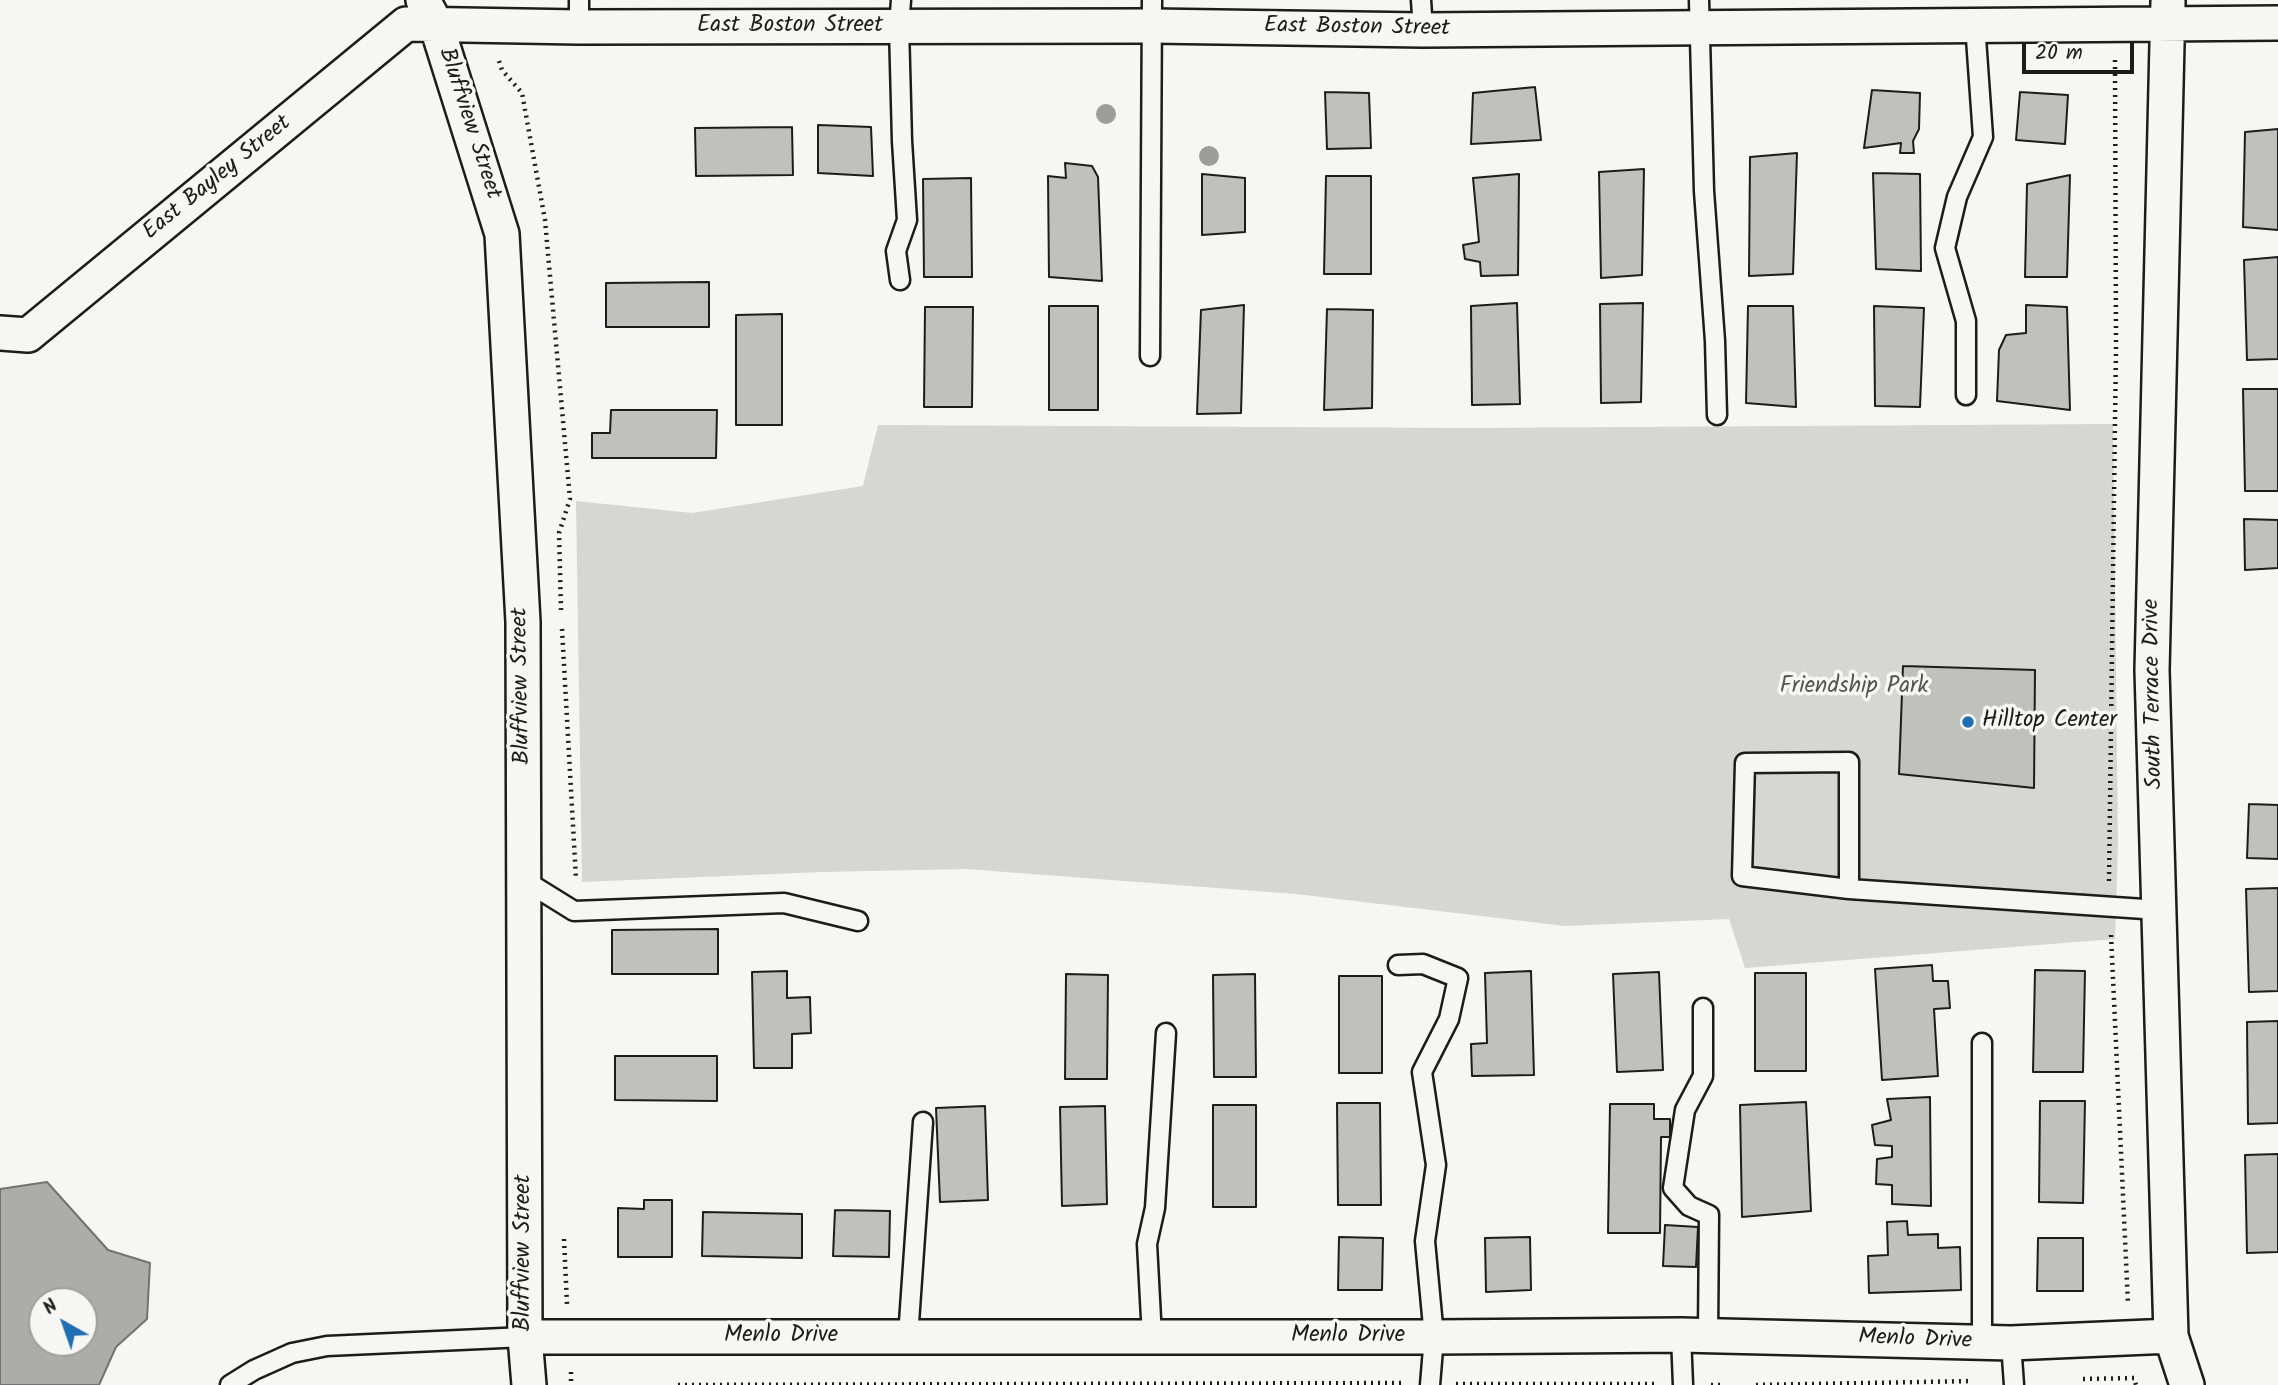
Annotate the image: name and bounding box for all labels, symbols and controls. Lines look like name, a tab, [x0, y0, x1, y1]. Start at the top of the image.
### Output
street label: East Boston Street	[697, 13, 883, 41]
street label: East Boston Street	[1264, 14, 1450, 44]
scale bar	[2026, 28, 2138, 72]
text: 20 m	[2035, 37, 2083, 70]
street label: Bluffview Street	[431, 45, 505, 203]
street label: East Bayley Street	[138, 111, 298, 247]
street label: South Terrace Drive	[2140, 598, 2170, 790]
street label: Bluffview Street	[508, 607, 538, 765]
park label: Friendship Park	[1780, 674, 1928, 702]
place label: Hilltop Center	[1982, 708, 2117, 736]
marker: Hilltop Center	[1960, 714, 1976, 730]
street label: Bluffview Street	[511, 1174, 539, 1332]
north arrow	[28, 1287, 98, 1357]
text: N	[37, 1292, 65, 1323]
street label: Menlo Drive	[724, 1323, 838, 1351]
street label: Menlo Drive	[1291, 1323, 1405, 1351]
street label: Menlo Drive	[1858, 1325, 1972, 1357]

